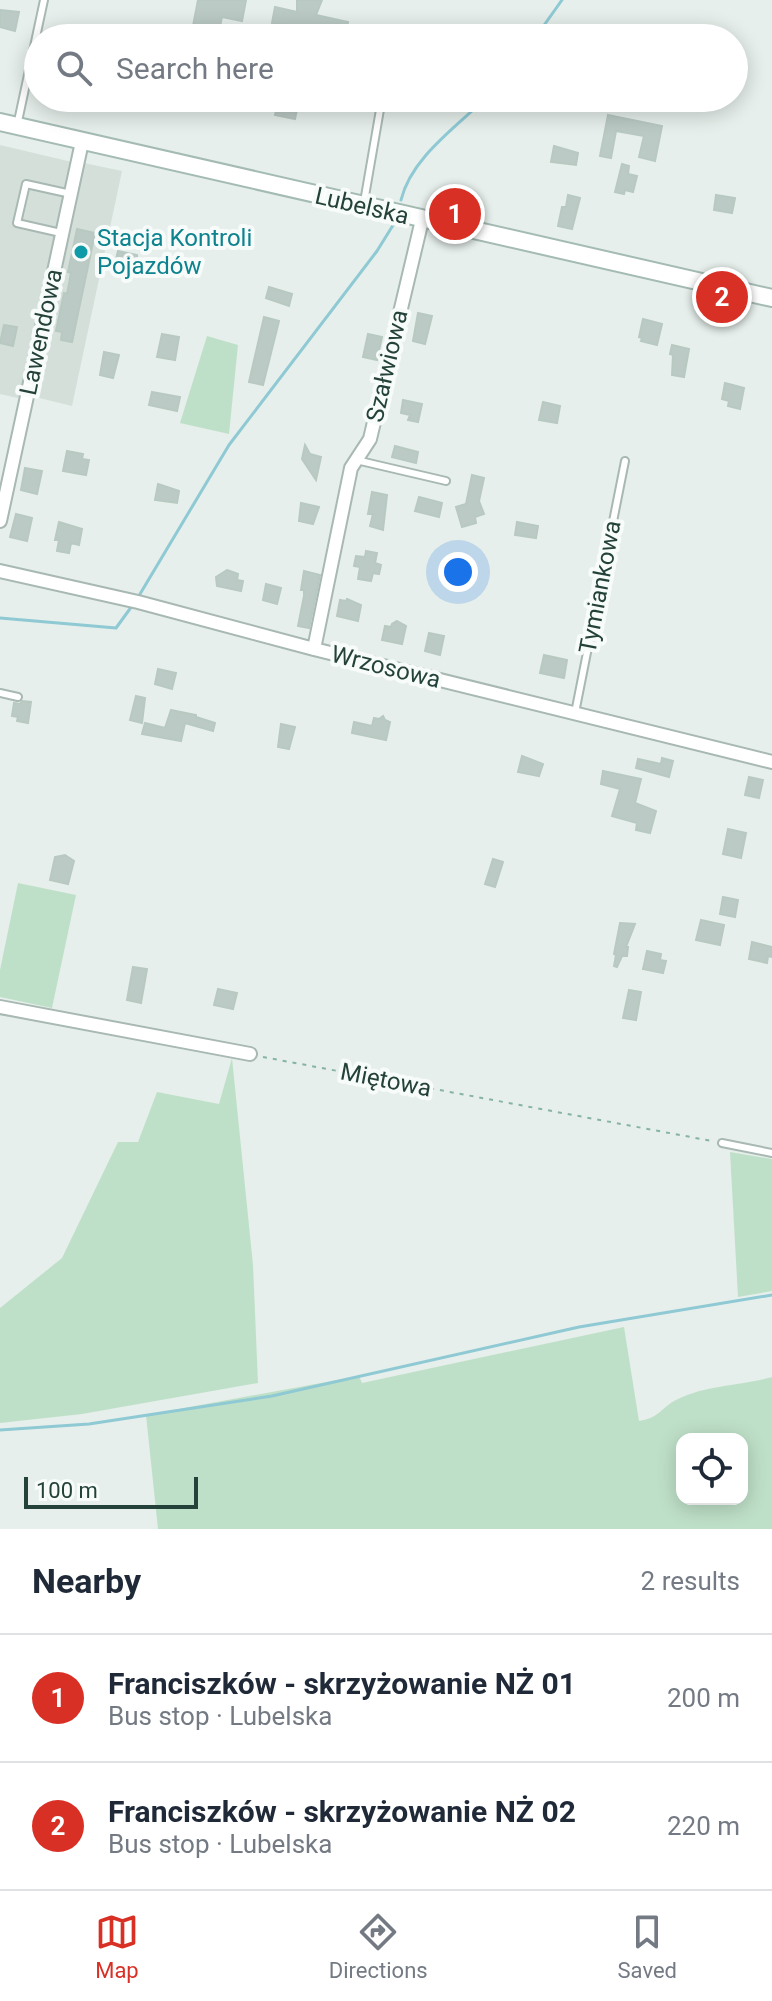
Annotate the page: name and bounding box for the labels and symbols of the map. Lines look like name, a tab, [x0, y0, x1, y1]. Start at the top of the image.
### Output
street label: Lubelska	[312, 182, 412, 230]
pin: 1	[429, 184, 481, 244]
place label: Stacja Kontroli Pojazdów	[97, 224, 252, 280]
marker: Stacja Kontroli Pojazdów	[72, 243, 90, 261]
street label: Lawendowa	[14, 266, 68, 398]
pin: 2	[696, 267, 748, 327]
street label: Szałwiowa	[360, 307, 414, 425]
street label: Tymiankowa	[573, 518, 627, 656]
your location	[438, 552, 478, 592]
street label: Wrzosowa	[328, 640, 444, 694]
street label: Miętowa	[338, 1057, 434, 1103]
scale bar	[24, 1473, 198, 1509]

